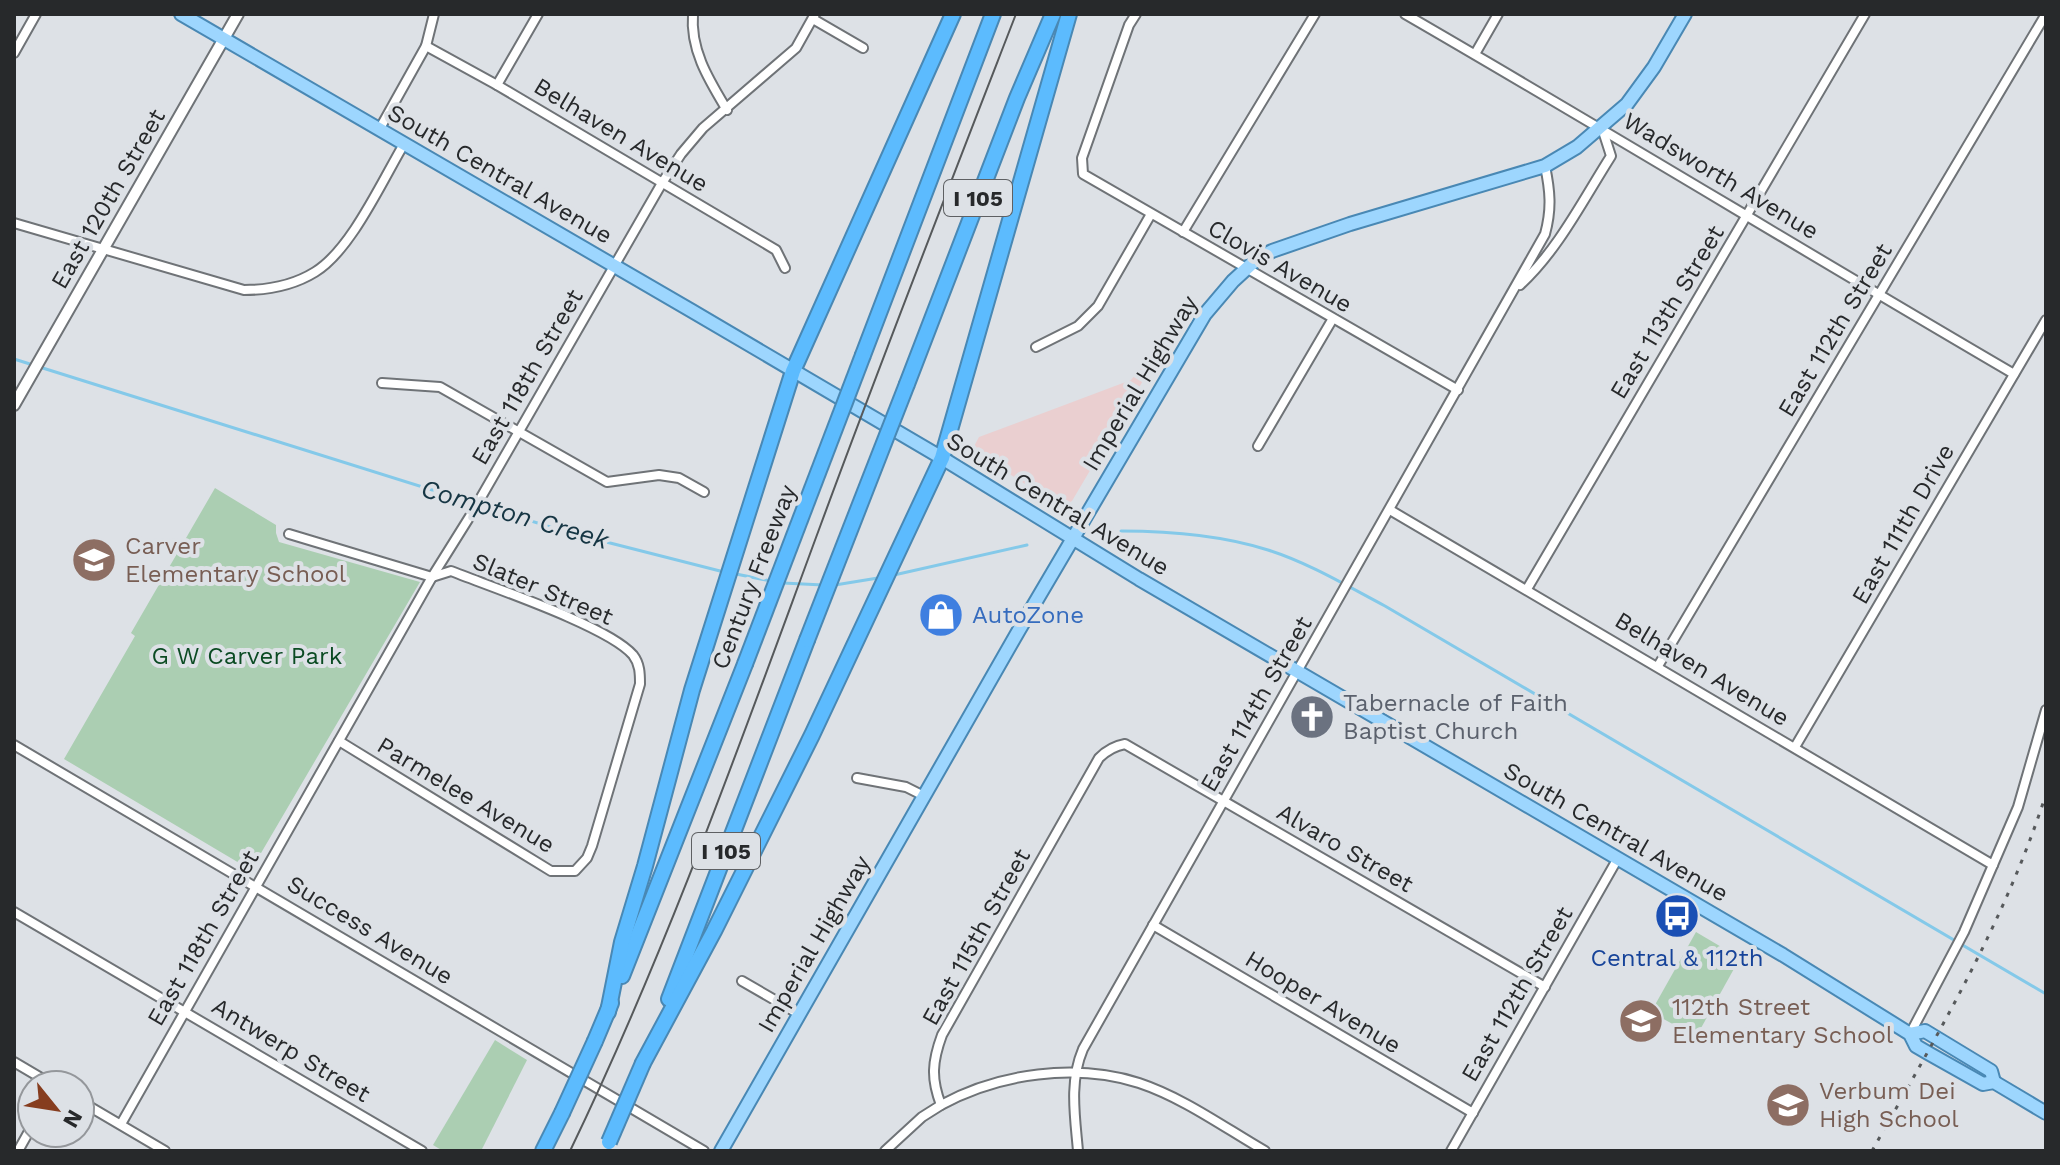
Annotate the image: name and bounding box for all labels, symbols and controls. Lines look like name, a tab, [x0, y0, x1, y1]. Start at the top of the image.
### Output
street label: Belhaven Avenue	[529, 72, 713, 198]
street label: South Central Avenue	[383, 98, 617, 250]
street label: East 120th Street	[45, 104, 171, 294]
street label: Wadsworth Avenue	[1618, 107, 1824, 245]
road number: I 105	[944, 180, 1012, 216]
street label: Clovis Avenue	[1203, 213, 1357, 319]
street label: East 113th Street	[1604, 220, 1730, 404]
street label: East 112th Street	[1772, 238, 1898, 422]
street label: East 118th Street	[465, 284, 589, 470]
street label: Imperial Highway	[1077, 290, 1204, 476]
street label: South Central Avenue	[942, 426, 1174, 582]
street label: East 111th Drive	[1846, 439, 1960, 609]
water label: Compton Creek	[418, 473, 613, 555]
street label: Century Freeway	[706, 480, 802, 673]
place label: Carver Elementary School	[125, 532, 347, 588]
school or university icon: Carver Elementary School	[70, 536, 118, 584]
street label: Slater Street	[469, 547, 617, 631]
shop icon: AutoZone	[917, 591, 965, 639]
place label: AutoZone	[972, 601, 1084, 629]
street label: Belhaven Avenue	[1610, 606, 1794, 732]
street label: East 114th Street	[1194, 611, 1318, 797]
park label: G W Carver Park	[152, 642, 343, 670]
place label: Tabernacle of Faith Baptist Church	[1343, 689, 1568, 745]
church icon: Tabernacle of Faith Baptist Church	[1288, 693, 1336, 741]
street label: Parmelee Avenue	[372, 731, 560, 859]
street label: South Central Avenue	[1499, 756, 1733, 908]
street label: Alvaro Street	[1272, 798, 1418, 898]
road number: I 105	[692, 833, 760, 869]
street label: East 115th Street	[916, 844, 1036, 1030]
street label: East 118th Street	[141, 845, 265, 1031]
street label: Imperial Highway	[752, 850, 876, 1037]
street label: Success Avenue	[282, 870, 458, 990]
bus stop icon: Central & 112th	[1653, 892, 1701, 940]
street label: East 112th Street	[1456, 902, 1578, 1086]
place label: Central & 112th	[1590, 944, 1764, 972]
street label: Hooper Avenue	[1240, 945, 1406, 1059]
street label: Antwerp Street	[207, 992, 375, 1108]
place label: 112th Street Elementary School	[1672, 993, 1894, 1049]
school or university icon: 112th Street Elementary School	[1617, 997, 1665, 1045]
north arrow	[16, 1069, 96, 1149]
place label: Verbum Dei High School	[1819, 1077, 1959, 1133]
school or university icon: Verbum Dei High School	[1764, 1081, 1812, 1129]
text: N	[58, 1105, 88, 1132]

